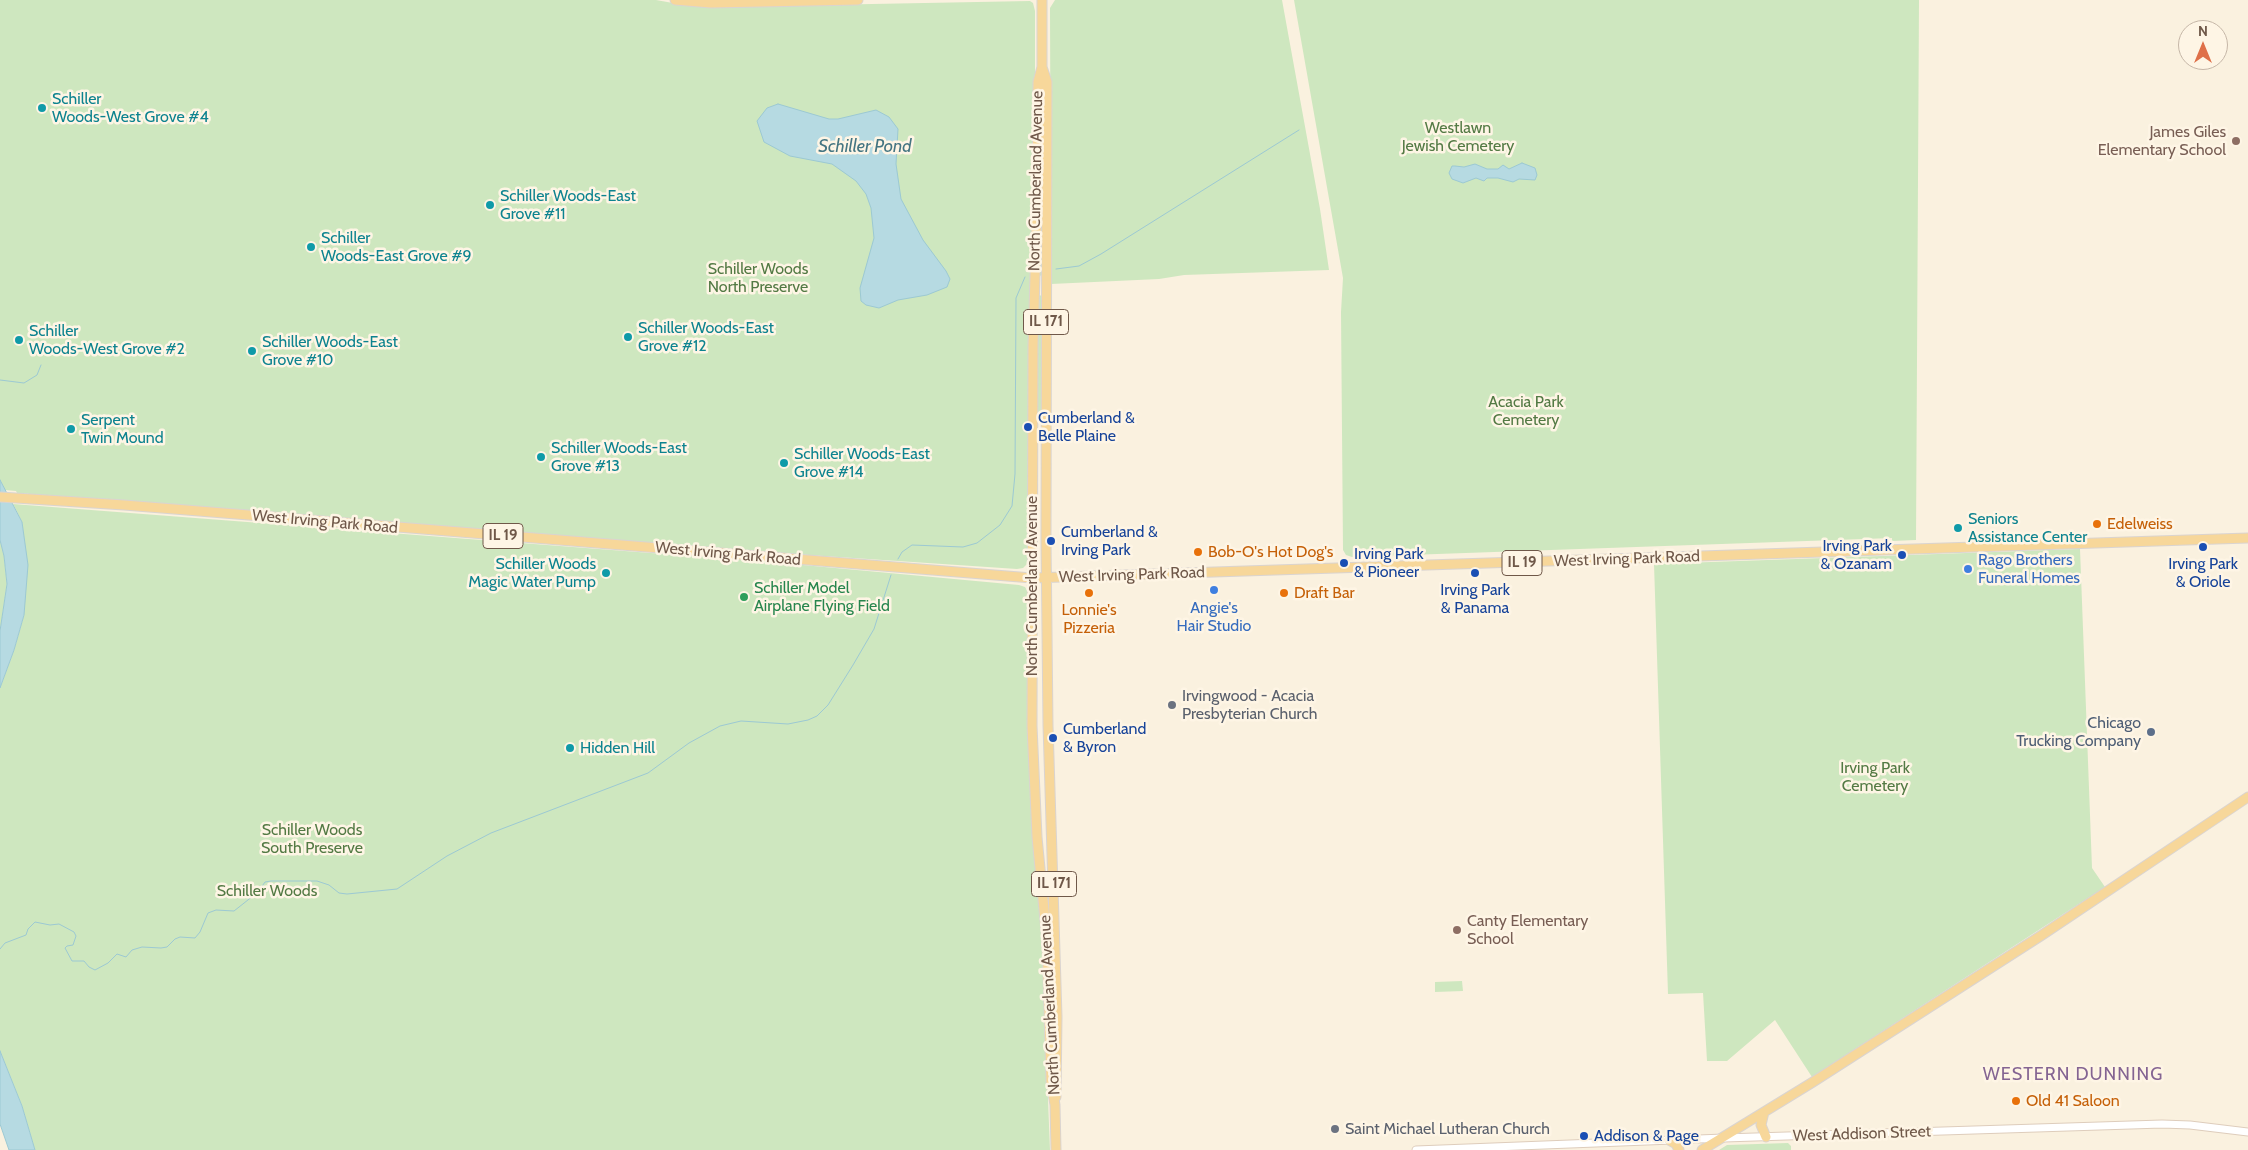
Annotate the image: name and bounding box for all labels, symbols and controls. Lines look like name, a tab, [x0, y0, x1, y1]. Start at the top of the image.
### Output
north arrow	[2178, 20, 2228, 70]
text: N	[2198, 22, 2208, 40]
place label: Schiller Woods-West Grove #4	[52, 89, 209, 127]
street label: North Cumberland Avenue	[1025, 91, 1047, 271]
marker: Schiller Woods-West Grove #4	[36, 102, 48, 114]
park label: Westlawn Jewish Cemetery	[1402, 118, 1514, 156]
place label: James Giles Elementary School	[2098, 122, 2226, 160]
marker: James Giles Elementary School	[2230, 135, 2242, 147]
water label: Schiller Pond	[818, 136, 912, 158]
place label: Schiller Woods-East Grove #11	[500, 186, 636, 224]
marker: Schiller Woods-East Grove #11	[484, 199, 496, 211]
place label: Schiller Woods-East Grove #9	[321, 228, 472, 266]
marker: Schiller Woods-East Grove #9	[305, 241, 317, 253]
park label: Schiller Woods North Preserve	[708, 259, 808, 297]
road number: IL 171	[1024, 310, 1068, 334]
place label: Schiller Woods-East Grove #12	[638, 318, 774, 356]
place label: Schiller Woods-West Grove #2	[29, 321, 185, 359]
marker: Schiller Woods-East Grove #12	[622, 331, 634, 343]
place label: Schiller Woods-East Grove #10	[262, 332, 398, 370]
marker: Schiller Woods-West Grove #2	[13, 334, 25, 346]
marker: Schiller Woods-East Grove #10	[246, 345, 258, 357]
park label: Acacia Park Cemetery	[1488, 392, 1564, 430]
place label: Cumberland & Belle Plaine	[1038, 408, 1135, 446]
place label: Serpent Twin Mound	[81, 410, 164, 448]
marker: Cumberland & Belle Plaine	[1022, 421, 1034, 433]
marker: Serpent Twin Mound	[65, 423, 77, 435]
place label: Schiller Woods-East Grove #13	[551, 438, 687, 476]
place label: Schiller Woods-East Grove #14	[794, 444, 930, 482]
marker: Schiller Woods-East Grove #13	[535, 451, 547, 463]
marker: Schiller Woods-East Grove #14	[778, 457, 790, 469]
street label: North Cumberland Avenue	[1022, 496, 1042, 676]
street label: West Irving Park Road	[251, 506, 399, 538]
place label: Seniors Assistance Center	[1968, 509, 2087, 547]
place label: Edelweiss	[2107, 514, 2173, 534]
marker: Edelweiss	[2091, 518, 2103, 530]
place label: Cumberland & Irving Park	[1061, 522, 1158, 560]
marker: Seniors Assistance Center	[1952, 522, 1964, 534]
road number: IL 19	[483, 524, 523, 548]
marker: Cumberland & Irving Park	[1045, 535, 1057, 547]
place label: Irving Park & Ozanam	[1821, 536, 1892, 574]
street label: West Irving Park Road	[654, 538, 802, 570]
marker: Irving Park & Oriole	[2197, 541, 2209, 553]
place label: Bob-O's Hot Dog's	[1208, 542, 1333, 562]
place label: Irving Park & Pioneer	[1354, 544, 1424, 582]
marker: Bob-O's Hot Dog's	[1192, 546, 1204, 558]
street label: West Irving Park Road	[1554, 547, 1700, 571]
marker: Irving Park & Ozanam	[1896, 549, 1908, 561]
road number: IL 19	[1502, 550, 1542, 576]
place label: Rago Brothers Funeral Homes	[1978, 550, 2080, 588]
place label: Schiller Woods Magic Water Pump	[468, 554, 596, 592]
place label: Irving Park & Oriole	[2168, 554, 2238, 592]
marker: Irving Park & Pioneer	[1338, 557, 1350, 569]
street label: West Irving Park Road	[1059, 563, 1205, 587]
marker: Rago Brothers Funeral Homes	[1962, 563, 1974, 575]
marker: Schiller Woods Magic Water Pump	[600, 567, 612, 579]
marker: Irving Park & Panama	[1469, 567, 1481, 579]
place label: Schiller Model Airplane Flying Field	[754, 578, 890, 616]
place label: Irving Park & Panama	[1440, 580, 1510, 618]
place label: Draft Bar	[1294, 583, 1355, 603]
marker: Angie's Hair Studio	[1208, 584, 1220, 596]
marker: Lonnie's Pizzeria	[1083, 587, 1095, 599]
marker: Draft Bar	[1278, 587, 1290, 599]
marker: Schiller Model Airplane Flying Field	[738, 591, 750, 603]
place label: Angie's Hair Studio	[1177, 598, 1251, 636]
place label: Lonnie's Pizzeria	[1061, 600, 1117, 638]
place label: Irvingwood - Acacia Presbyterian Church	[1182, 686, 1317, 724]
marker: Irvingwood - Acacia Presbyterian Church	[1166, 699, 1178, 711]
place label: Chicago Trucking Company	[2016, 713, 2141, 751]
place label: Cumberland & Byron	[1063, 719, 1146, 757]
marker: Chicago Trucking Company	[2145, 726, 2157, 738]
marker: Cumberland & Byron	[1047, 732, 1059, 744]
place label: Hidden Hill	[580, 738, 655, 758]
marker: Hidden Hill	[564, 742, 576, 754]
park label: Irving Park Cemetery	[1840, 758, 1910, 796]
park label: Schiller Woods South Preserve	[261, 820, 363, 858]
road number: IL 171	[1032, 872, 1076, 896]
park label: Schiller Woods	[217, 881, 317, 901]
place label: Canty Elementary School	[1467, 911, 1588, 949]
street label: North Cumberland Avenue	[1036, 914, 1064, 1096]
marker: Canty Elementary School	[1451, 924, 1463, 936]
district label: WESTERN DUNNING	[1981, 1064, 2165, 1086]
place label: Old 41 Saloon	[2026, 1091, 2120, 1111]
marker: Old 41 Saloon	[2010, 1095, 2022, 1107]
place label: Saint Michael Lutheran Church	[1345, 1119, 1550, 1139]
street label: West Addison Street	[1793, 1122, 1931, 1146]
marker: Saint Michael Lutheran Church	[1329, 1123, 1341, 1135]
place label: Addison & Page	[1594, 1126, 1699, 1146]
marker: Addison & Page	[1578, 1130, 1590, 1142]

